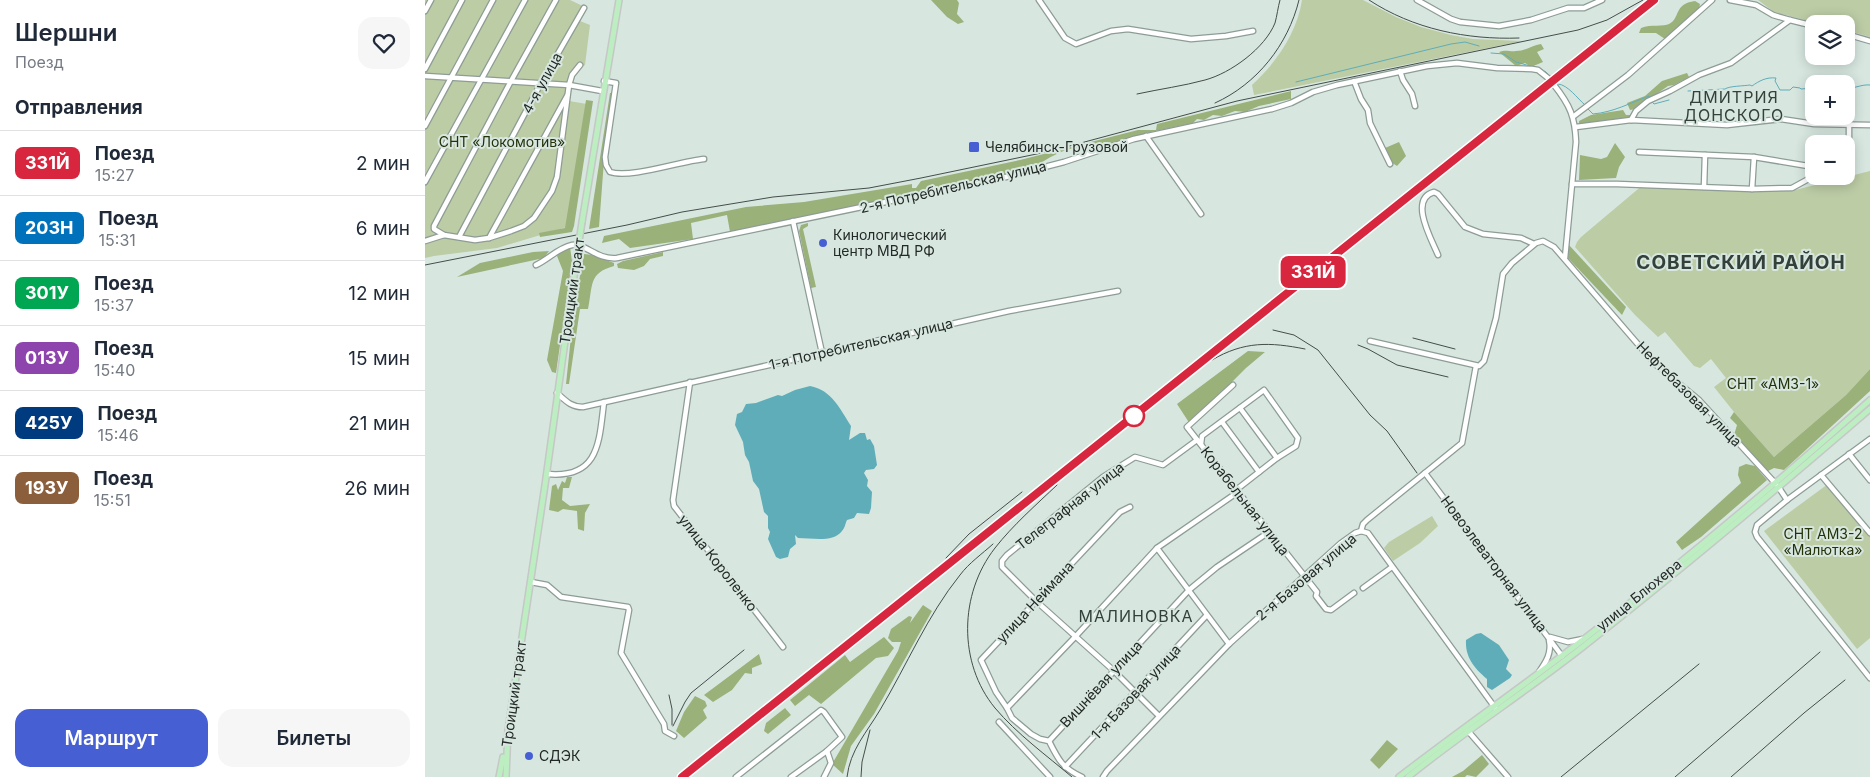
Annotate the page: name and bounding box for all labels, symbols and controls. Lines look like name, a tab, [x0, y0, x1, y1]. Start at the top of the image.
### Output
map controls	[1805, 15, 1855, 185]
button: layers	[1805, 15, 1855, 65]
button: heart	[358, 17, 410, 69]
text: Шершни	[15, 18, 117, 47]
street label: 4-я улица	[518, 49, 565, 116]
text: Поезд	[15, 52, 64, 72]
button: +	[1805, 75, 1855, 125]
district label: ДМИТРИЯ ДОНСКОГО	[1684, 87, 1784, 125]
text: Отправления	[15, 96, 143, 119]
park label: СНТ «Локомотив»	[439, 133, 565, 150]
button: −	[1805, 135, 1855, 185]
place label: Челябинск-Грузовой	[985, 138, 1128, 155]
marker: Челябинск-Грузовой	[967, 140, 981, 154]
text: Поезд	[95, 142, 154, 165]
text: 331Й	[25, 152, 70, 173]
text: 2 мин	[356, 152, 410, 175]
street label: 2-я Потребительская улица	[858, 157, 1048, 216]
text: 15:27	[95, 165, 134, 185]
text: Поезд	[99, 207, 158, 230]
text: 203Н	[25, 217, 74, 238]
text: 6 мин	[356, 217, 410, 240]
place label: Кинологический центр МВД РФ	[833, 226, 947, 259]
text: 15:31	[99, 230, 136, 250]
street label: Троицкий тракт	[556, 236, 587, 345]
marker: Кинологический центр МВД РФ	[817, 237, 829, 249]
district label: СОВЕТСКИЙ РАЙОН	[1636, 250, 1846, 274]
line badge: 331Й	[1278, 256, 1348, 288]
text: 331Й	[1291, 261, 1335, 282]
text: Поезд	[94, 272, 154, 295]
text: 301У	[25, 282, 69, 303]
text: 12 мин	[348, 282, 410, 305]
text: 15:37	[94, 295, 134, 315]
street label: 1-я Потребительская улица	[767, 314, 954, 373]
text: Поезд	[94, 337, 154, 360]
street label: Нефтебазовая улица	[1633, 338, 1745, 450]
text: 013У	[25, 347, 69, 368]
text: 15 мин	[348, 347, 410, 370]
text: 15:40	[94, 360, 135, 380]
park label: СНТ «АМЗ-1»	[1727, 375, 1819, 392]
text: Поезд	[98, 402, 157, 425]
unlabelled marker	[1123, 405, 1145, 427]
text: 425У	[25, 412, 73, 433]
text: 21 мин	[348, 412, 410, 435]
text: 15:46	[98, 425, 139, 445]
street label: Корабельная улица	[1198, 443, 1293, 559]
street label: Телеграфная улица	[1012, 458, 1127, 553]
text: Поезд	[94, 467, 153, 490]
text: 193У	[25, 477, 69, 498]
text: 26 мин	[344, 477, 410, 500]
text: 15:51	[94, 490, 131, 510]
street label: Новоэлеваторная улица	[1438, 492, 1551, 635]
street label: улица Короленко	[675, 511, 761, 614]
park label: СНТ АМЗ-2 «Малютка»	[1783, 525, 1863, 558]
street label: 2-я Базовая улица	[1252, 530, 1359, 624]
street label: улица Блюхера	[1593, 555, 1685, 634]
street label: улица Неймана	[992, 557, 1077, 646]
district label: МАЛИНОВКА	[1079, 606, 1193, 626]
street label: Вишнёвая улица	[1056, 637, 1145, 731]
street label: Троицкий тракт	[498, 639, 529, 748]
street label: 1-я Базовая улица	[1087, 641, 1184, 743]
button: Маршрут	[15, 709, 208, 767]
button: Билеты	[218, 709, 410, 767]
place label: СДЭК	[539, 747, 581, 764]
marker: СДЭК	[523, 750, 535, 762]

